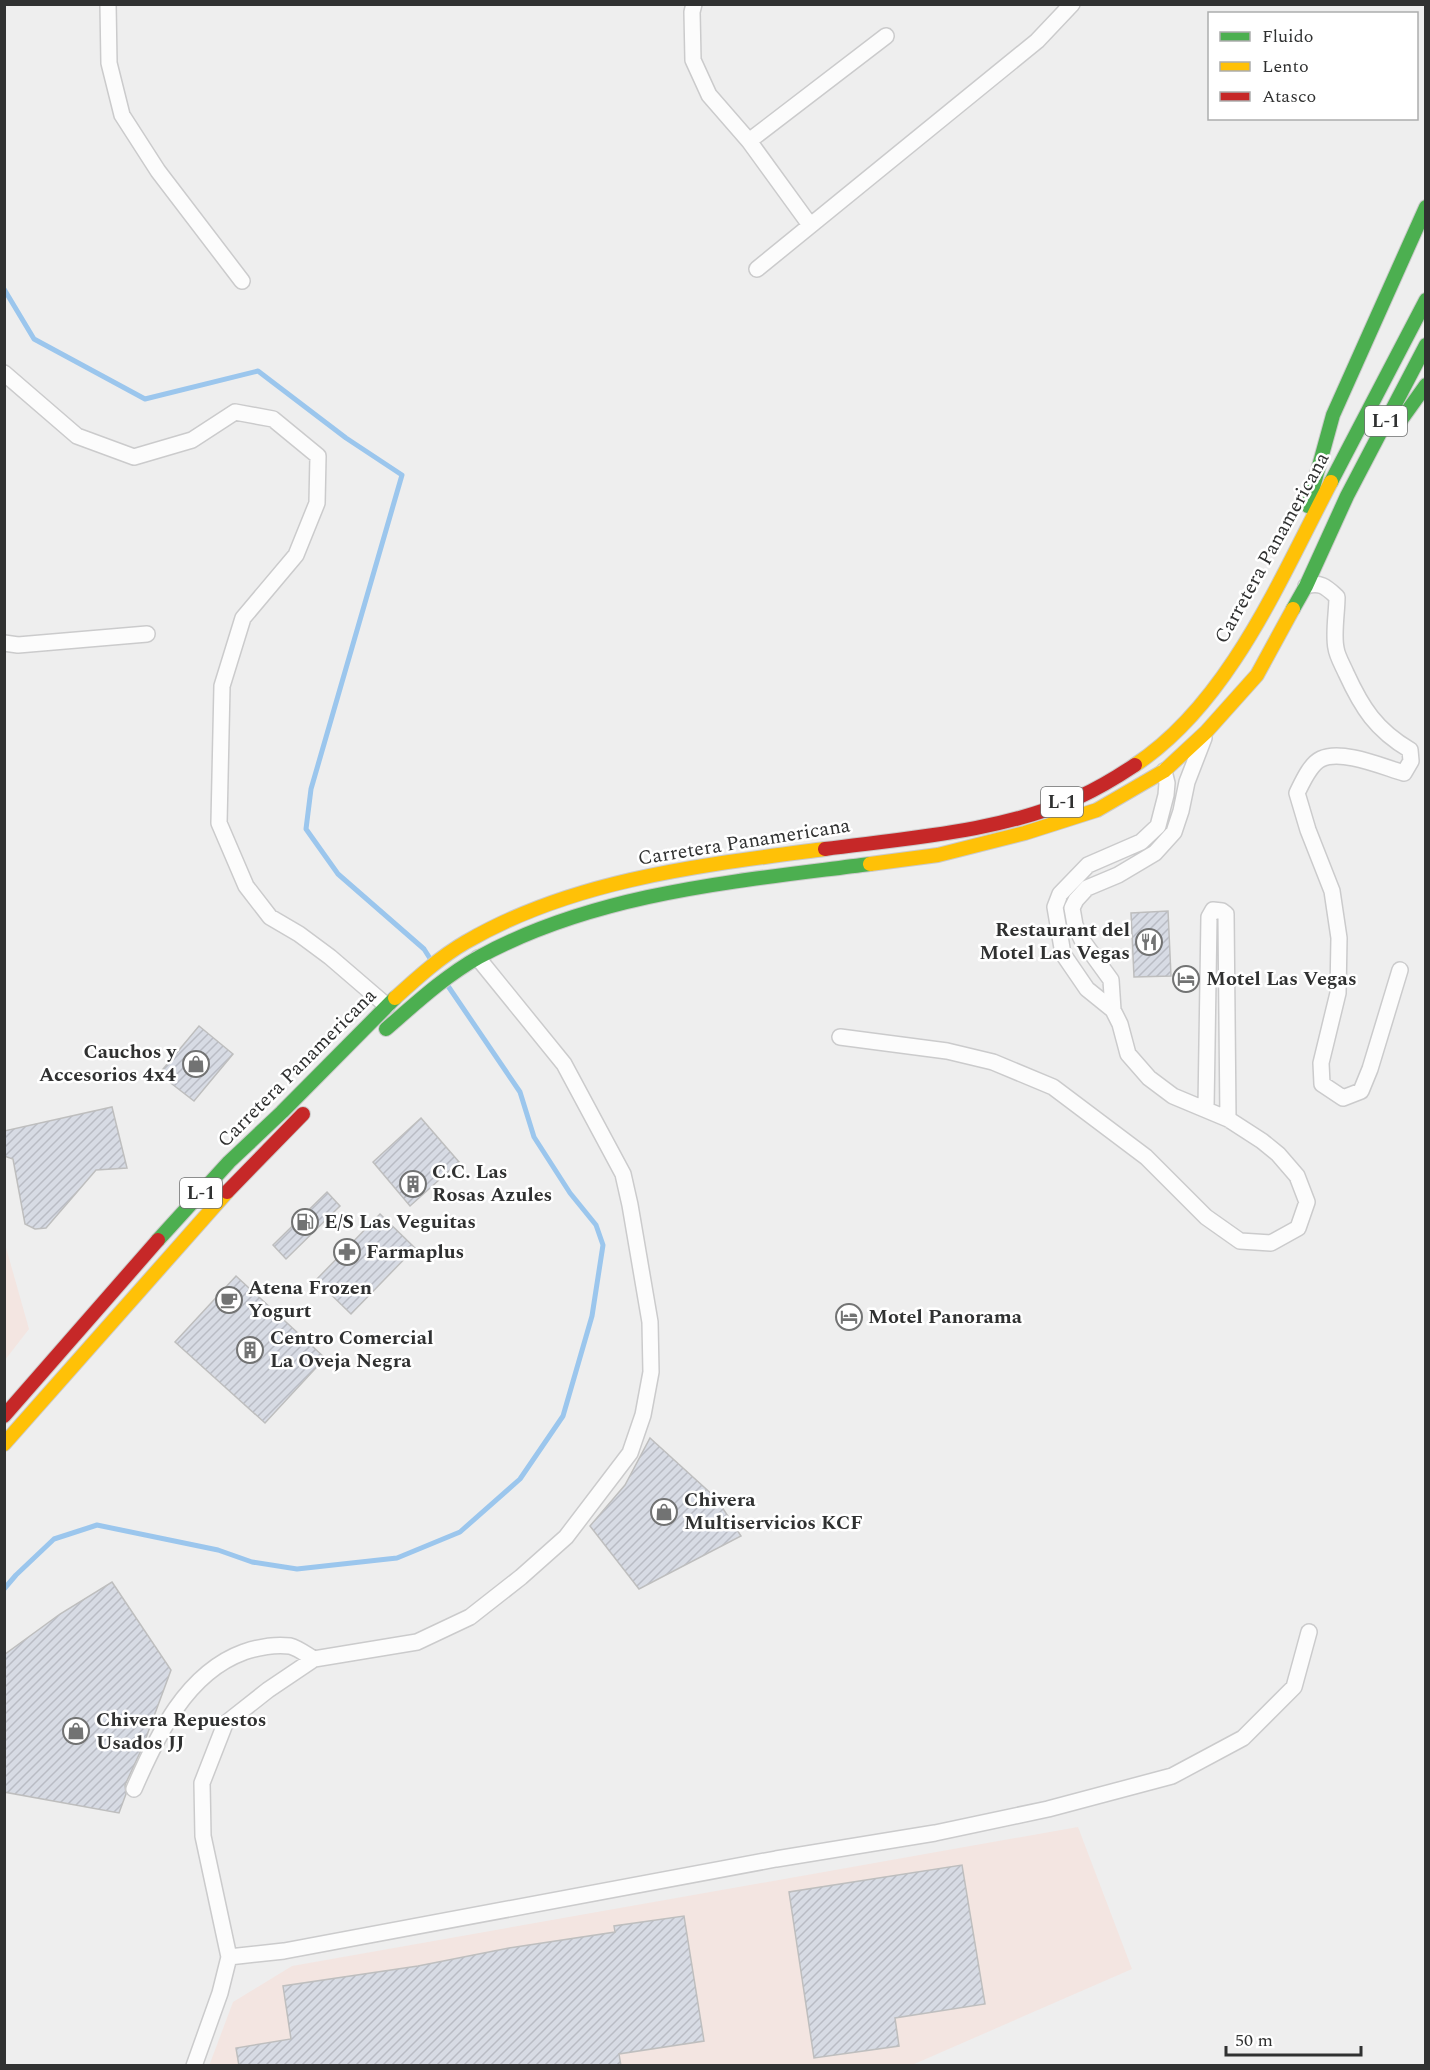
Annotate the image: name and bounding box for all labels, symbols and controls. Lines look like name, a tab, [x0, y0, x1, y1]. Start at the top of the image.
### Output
legend	[1208, 12, 1418, 120]
text: Fluido	[1262, 23, 1314, 50]
text: Lento	[1262, 53, 1309, 80]
text: Atasco	[1262, 83, 1316, 110]
road number: L-1	[1365, 406, 1407, 436]
street label: Carretera Panamericana	[1207, 447, 1337, 649]
road number: L-1	[1041, 787, 1083, 817]
street label: Carretera Panamericana	[636, 810, 853, 874]
place label: Restaurant del Motel Las Vegas	[979, 915, 1130, 968]
restaurant icon: Restaurant del Motel Las Vegas	[1134, 927, 1164, 957]
hotel icon: Motel Las Vegas	[1171, 964, 1201, 994]
place label: Motel Las Vegas	[1206, 964, 1357, 994]
street label: Carretera Panamericana	[210, 981, 384, 1155]
place label: Cauchos y Accesorios 4x4	[39, 1037, 177, 1090]
shop icon: Cauchos y Accesorios 4x4	[181, 1049, 211, 1079]
place label: C.C. Las Rosas Azules	[432, 1157, 552, 1210]
building icon: C.C. Las Rosas Azules	[398, 1169, 428, 1199]
road number: L-1	[180, 1178, 222, 1208]
fuel station icon: E/S Las Veguitas	[290, 1207, 320, 1237]
place label: E/S Las Veguitas	[324, 1207, 476, 1237]
pharmacy icon: Farmaplus	[332, 1237, 362, 1267]
place label: Farmaplus	[366, 1237, 464, 1267]
place label: Atena Frozen Yogurt	[248, 1273, 372, 1326]
cafe icon: Atena Frozen Yogurt	[214, 1285, 244, 1315]
hotel icon: Motel Panorama	[834, 1302, 864, 1332]
place label: Motel Panorama	[868, 1302, 1023, 1332]
place label: Centro Comercial La Oveja Negra	[270, 1323, 433, 1376]
building icon: Centro Comercial La Oveja Negra	[235, 1335, 265, 1365]
place label: Chivera Multiservicios KCF	[684, 1485, 863, 1538]
shop icon: Chivera Multiservicios KCF	[649, 1497, 679, 1527]
place label: Chivera Repuestos Usados JJ	[96, 1705, 266, 1758]
shop icon: Chivera Repuestos Usados JJ	[61, 1716, 91, 1746]
scale bar	[1226, 2019, 1361, 2057]
text: 50 m	[1235, 2027, 1273, 2054]

